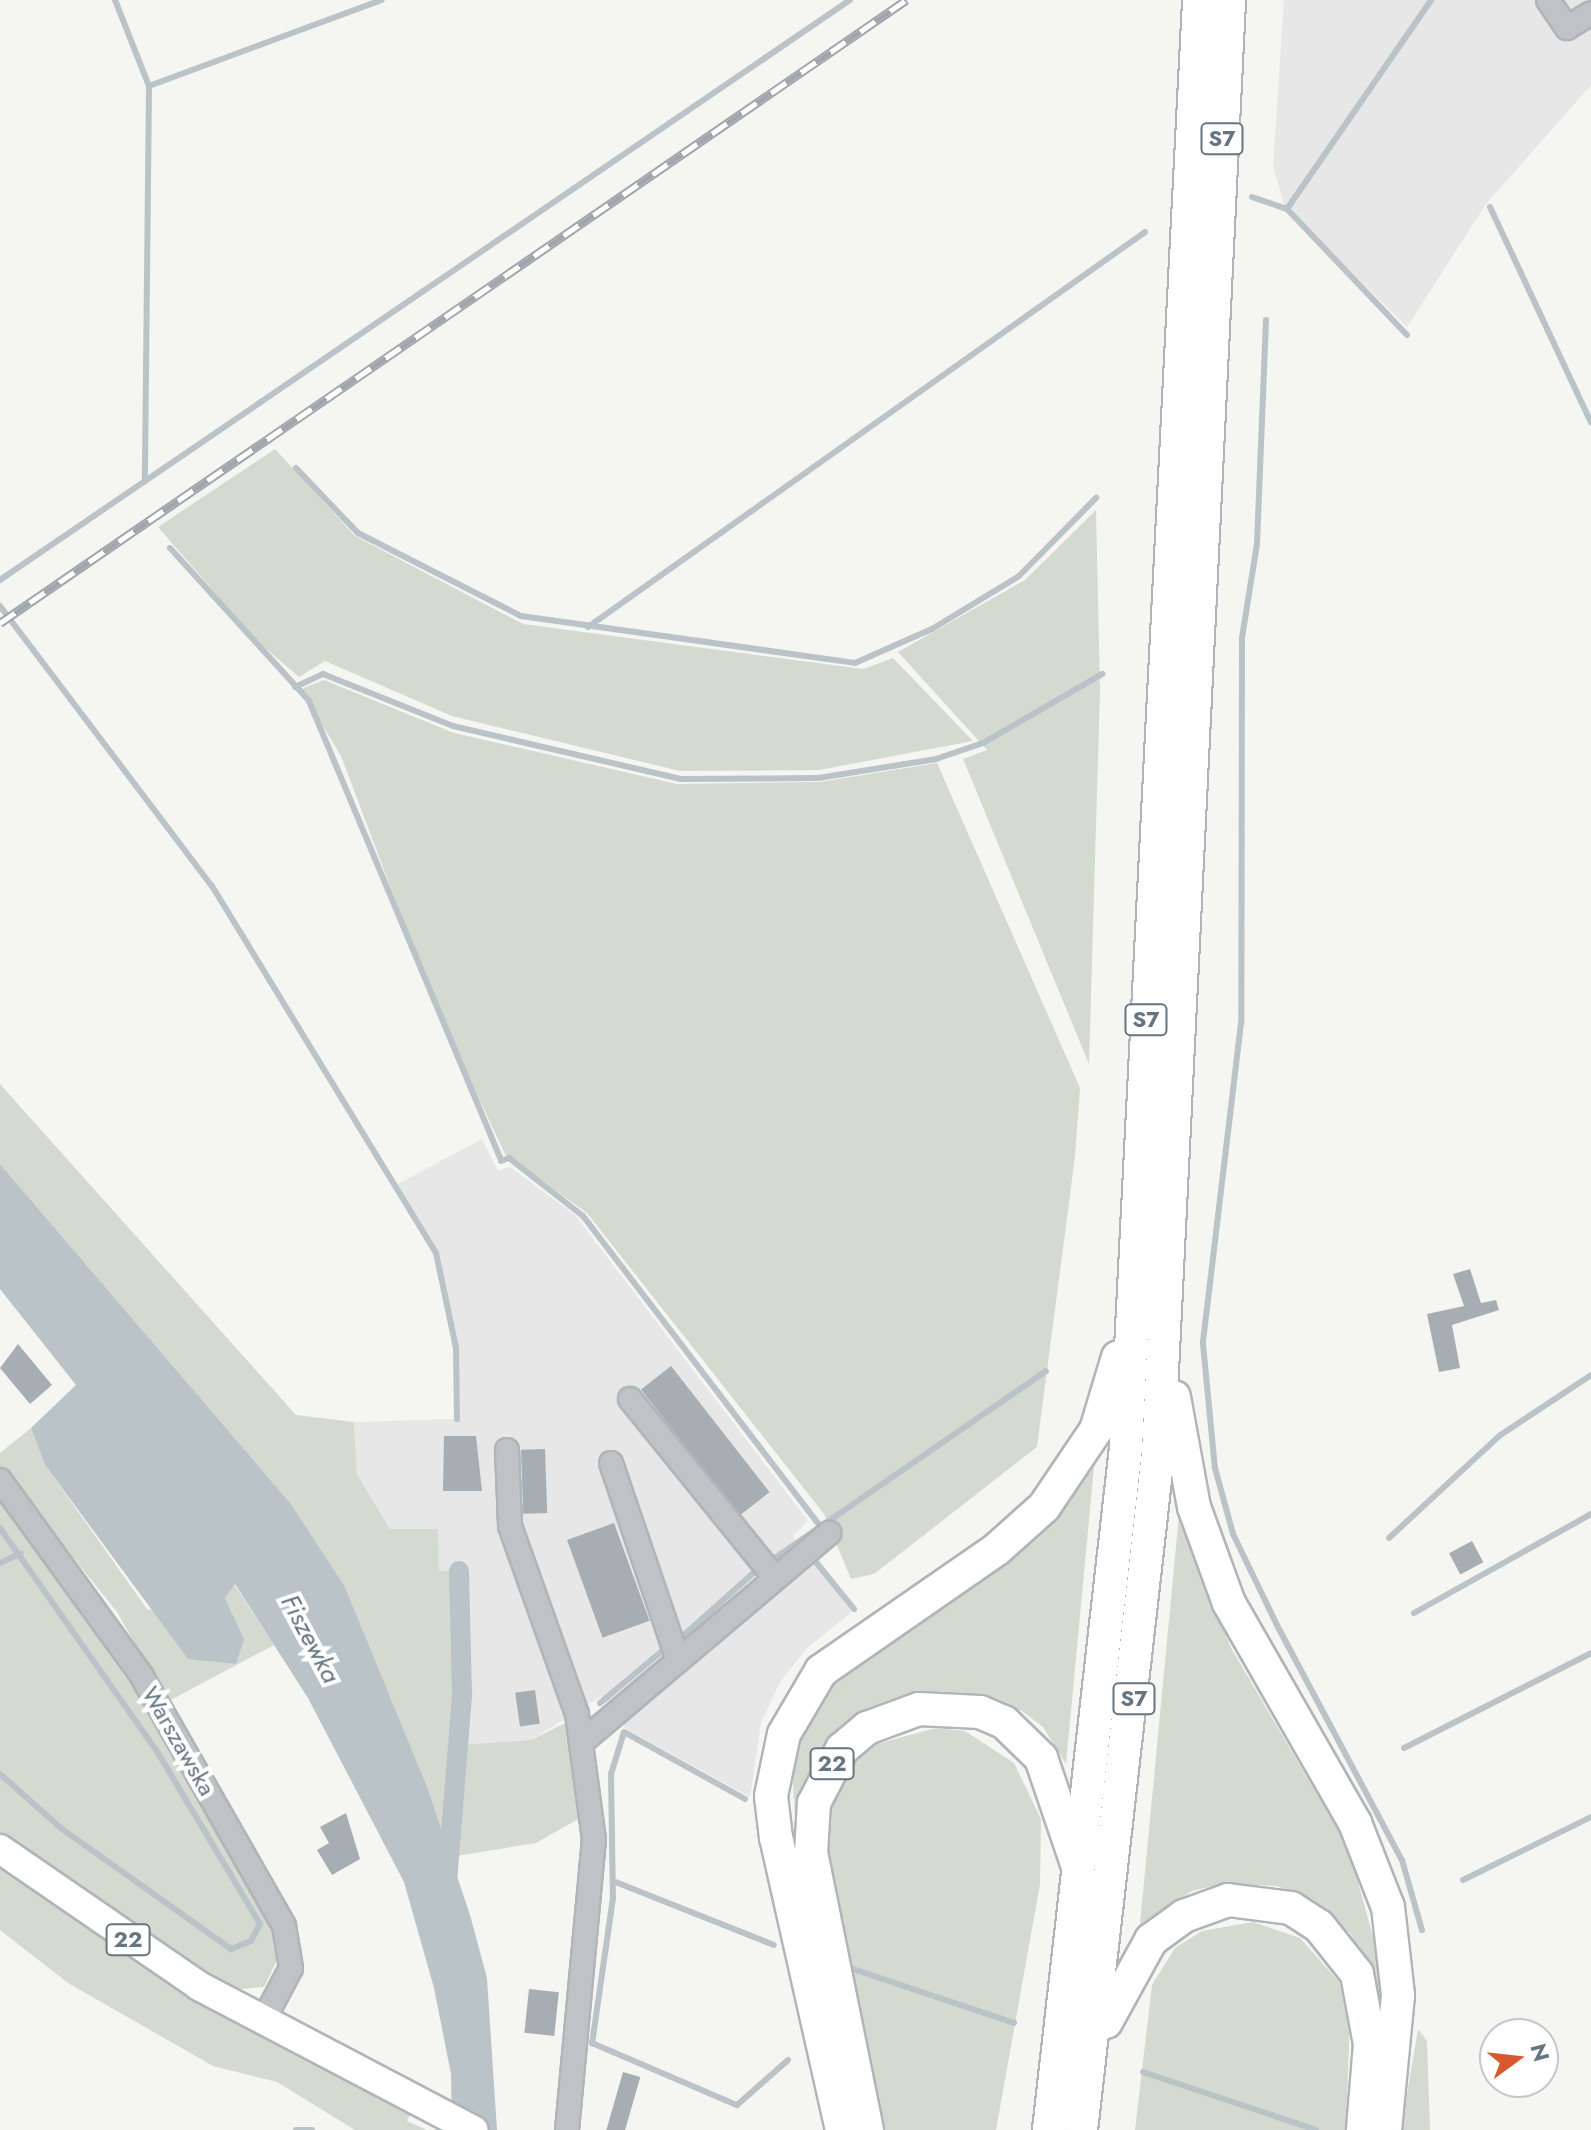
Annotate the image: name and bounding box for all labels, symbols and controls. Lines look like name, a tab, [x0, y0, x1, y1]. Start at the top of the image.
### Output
road number: S7	[1200, 121, 1244, 157]
road number: S7	[1124, 1002, 1168, 1038]
water label: Fiszewka	[274, 1589, 346, 1689]
street label: Warszawska	[136, 1681, 222, 1801]
road number: S7	[1112, 1681, 1156, 1717]
road number: 22	[808, 1746, 856, 1782]
road number: 22	[104, 1922, 152, 1958]
north arrow	[1479, 2018, 1559, 2098]
text: N	[1523, 2040, 1558, 2065]

